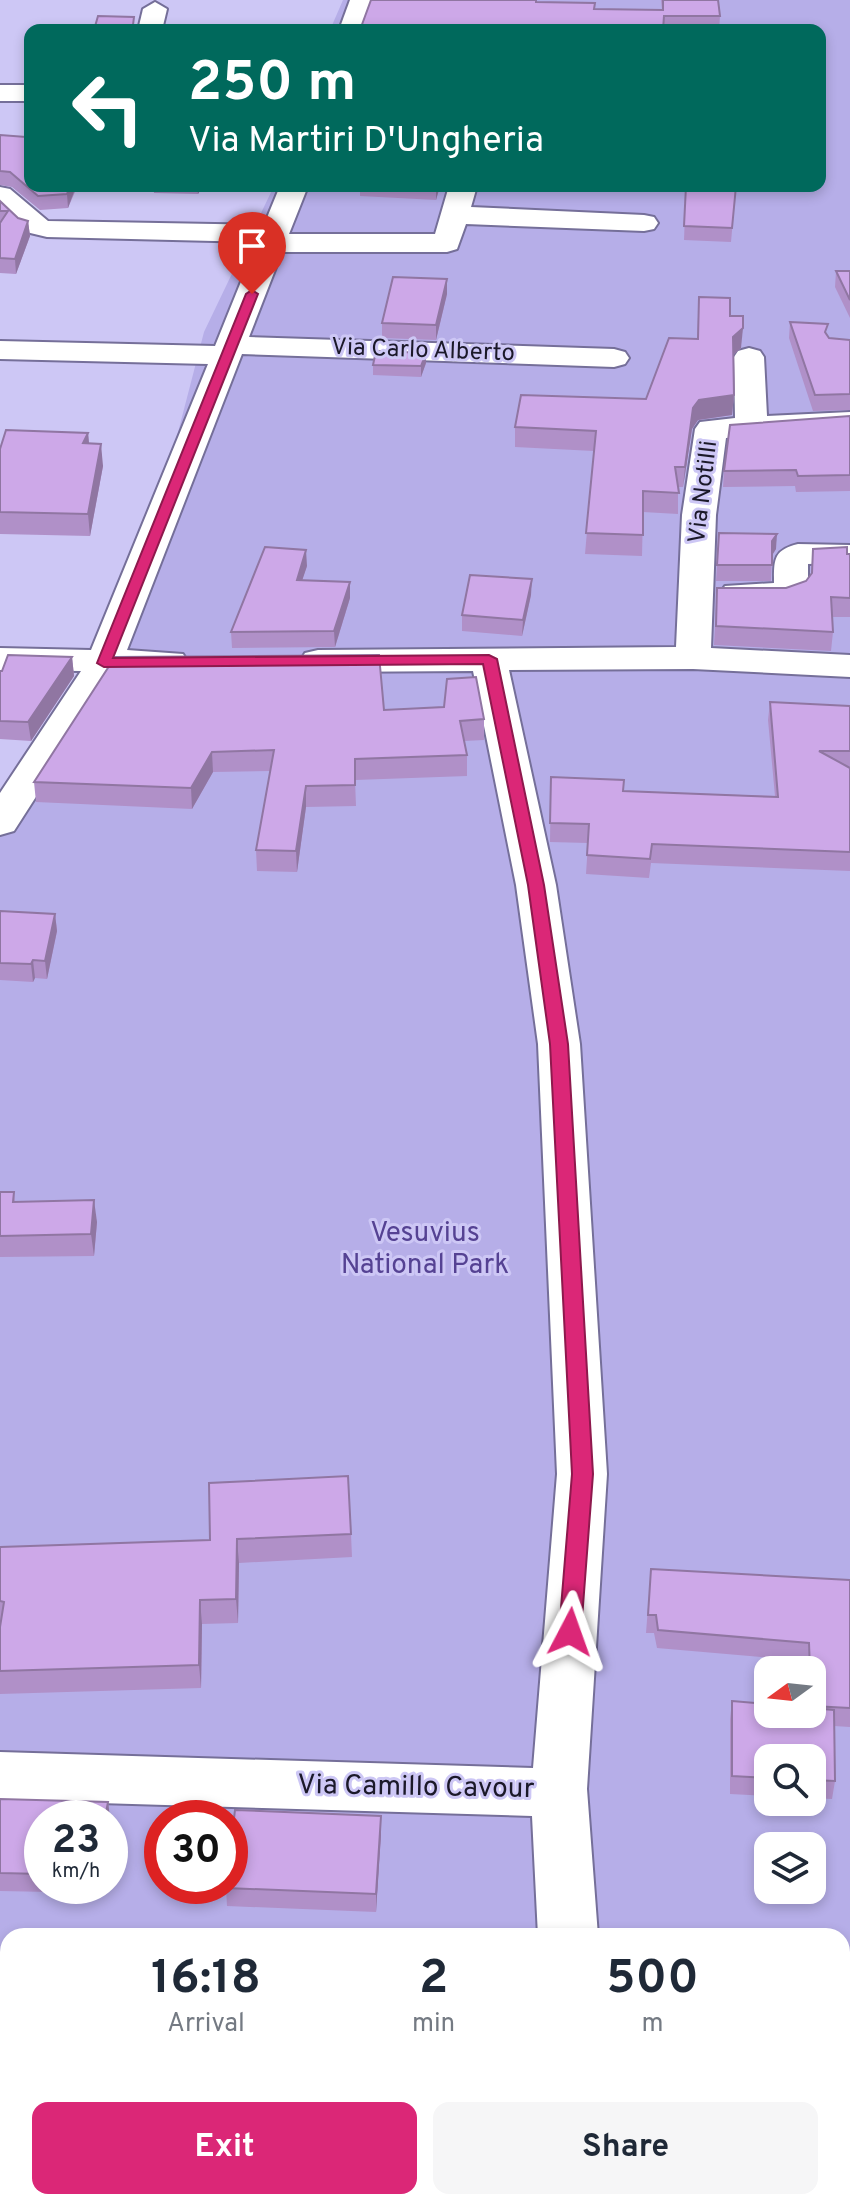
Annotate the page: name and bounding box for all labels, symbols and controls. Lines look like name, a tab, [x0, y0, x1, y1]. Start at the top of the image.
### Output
text: 250 m	[188, 50, 356, 120]
icon: left	[56, 56, 160, 160]
text: Via Martiri D'Ungheria	[188, 119, 544, 165]
pin	[218, 212, 286, 294]
icon: arrive	[230, 224, 274, 268]
street label: Via Carlo Alberto	[331, 333, 515, 369]
street label: Via Notilli	[683, 439, 725, 545]
park label: Vesuvius National Park	[341, 1216, 509, 1284]
position arrow	[528, 1590, 612, 1674]
north arrow	[754, 1656, 826, 1728]
map controls	[754, 1656, 826, 1904]
button: search	[754, 1744, 826, 1816]
street label: Via Camillo Cavour	[297, 1768, 535, 1808]
speed limit sign: 30	[144, 1800, 248, 1904]
text: 23	[52, 1817, 100, 1867]
button: layers	[754, 1832, 826, 1904]
text: km/h	[52, 1859, 100, 1885]
text: 16:18	[151, 1950, 261, 2010]
text: 2	[419, 1950, 448, 2010]
text: 500	[606, 1950, 699, 2010]
text: Arrival	[167, 2008, 245, 2041]
text: min	[412, 2008, 455, 2041]
text: m	[642, 2008, 664, 2041]
button: Exit	[32, 2102, 417, 2194]
button: Share	[433, 2102, 818, 2194]

